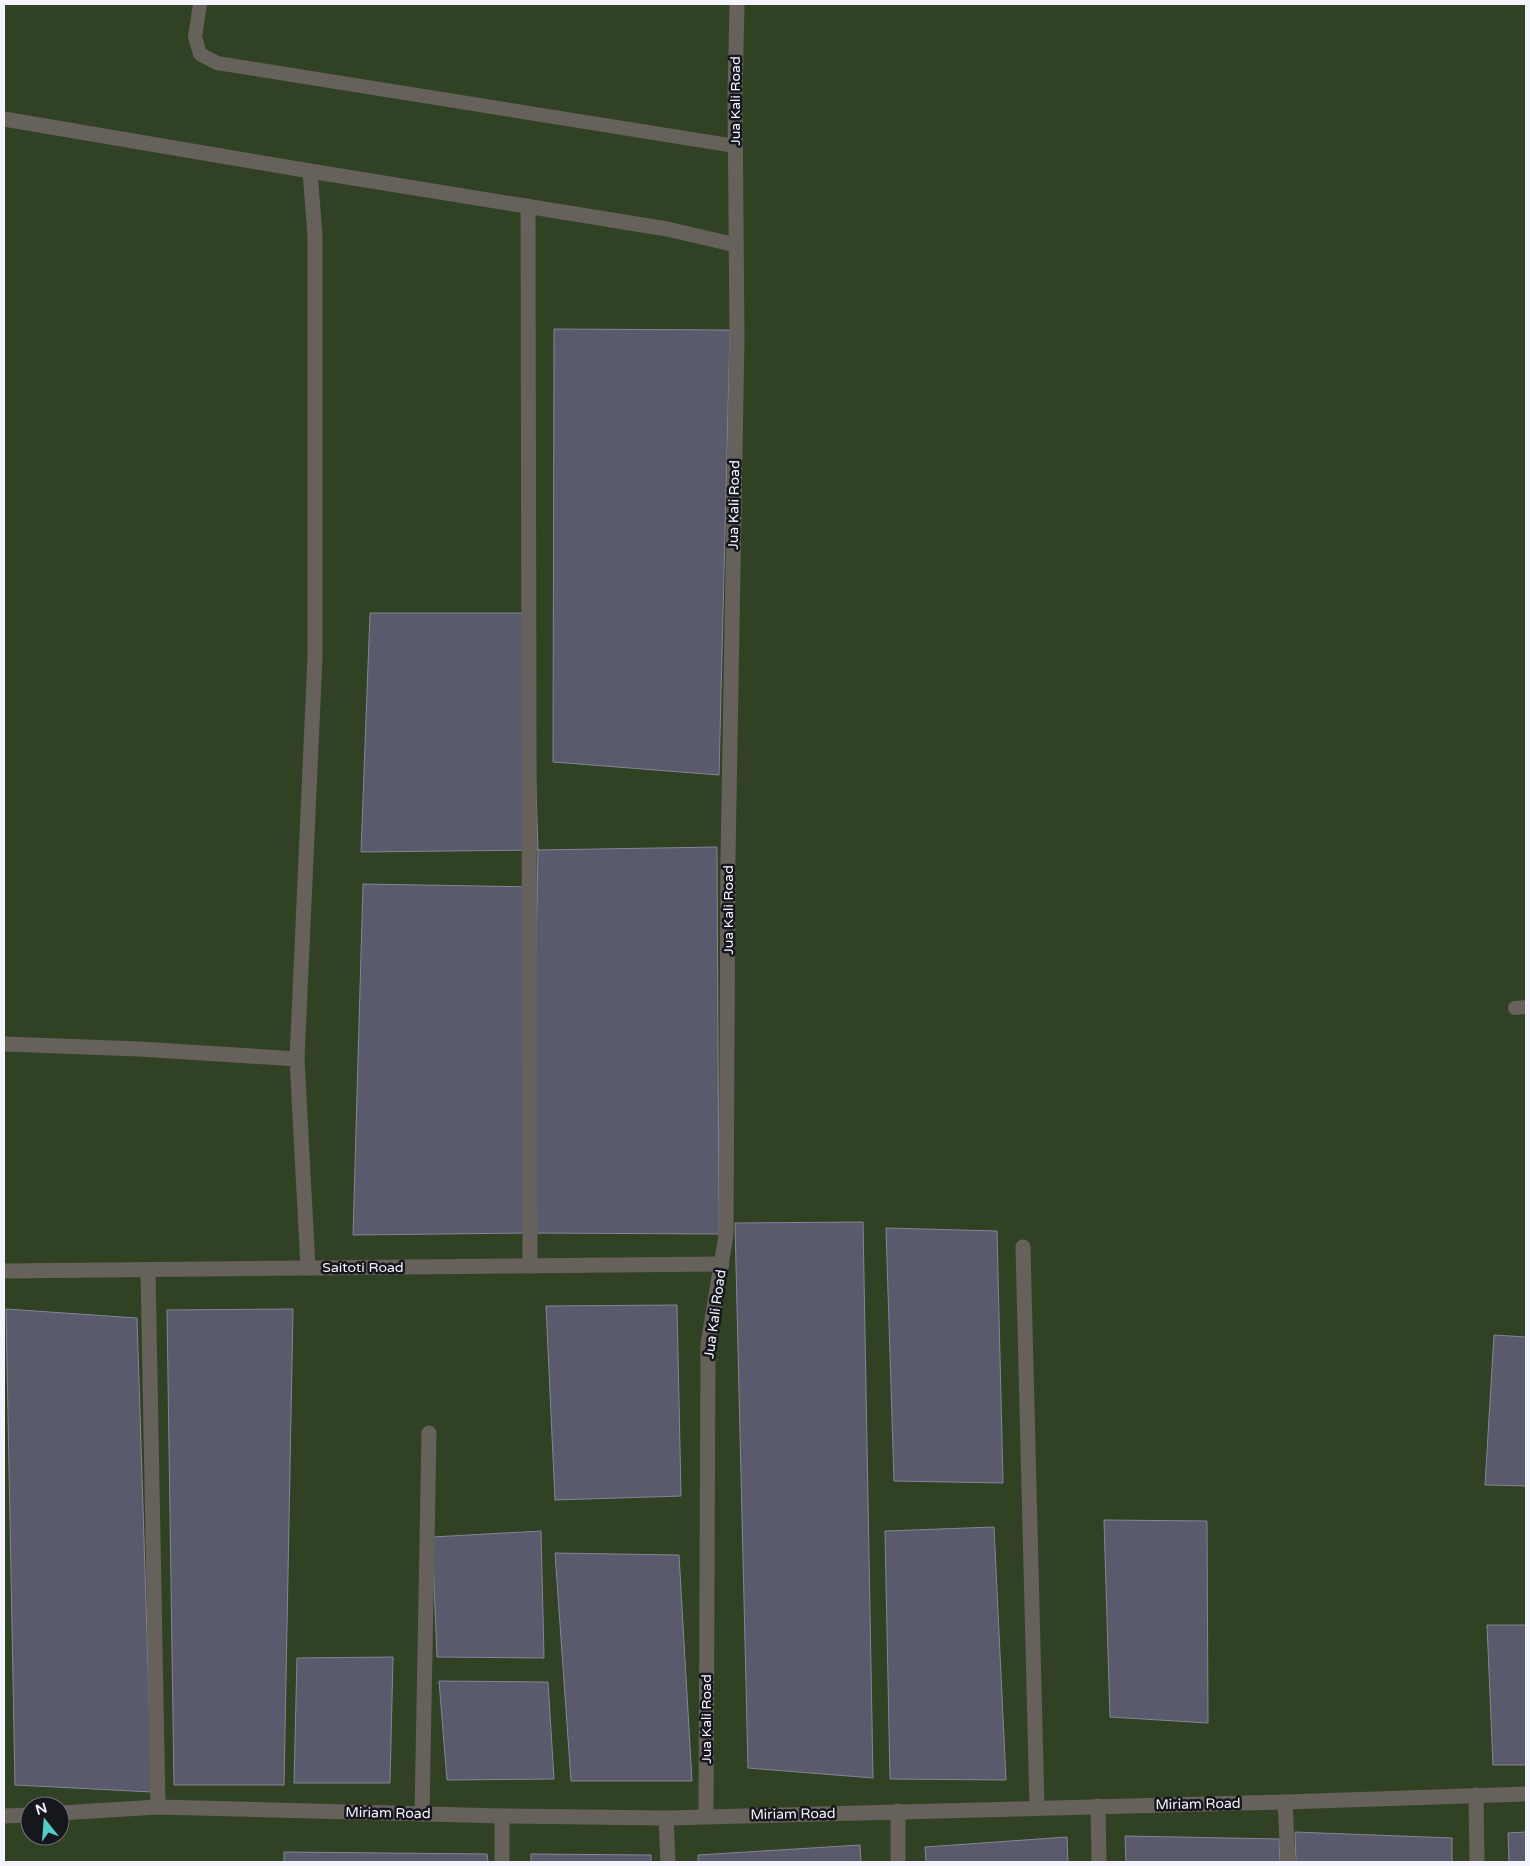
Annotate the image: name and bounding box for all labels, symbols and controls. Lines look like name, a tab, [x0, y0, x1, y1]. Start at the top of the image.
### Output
street label: Jua Kali Road	[727, 56, 744, 146]
street label: Jua Kali Road	[725, 460, 743, 550]
street label: Jua Kali Road	[720, 865, 737, 955]
street label: Saitoti Road	[322, 1259, 404, 1276]
street label: Jua Kali Road	[700, 1268, 730, 1360]
street label: Jua Kali Road	[698, 1674, 715, 1764]
street label: Miriam Road	[1155, 1795, 1241, 1813]
north arrow	[20, 1796, 70, 1846]
text: N	[33, 1799, 49, 1819]
street label: Miriam Road	[345, 1804, 431, 1822]
street label: Miriam Road	[750, 1805, 836, 1823]

